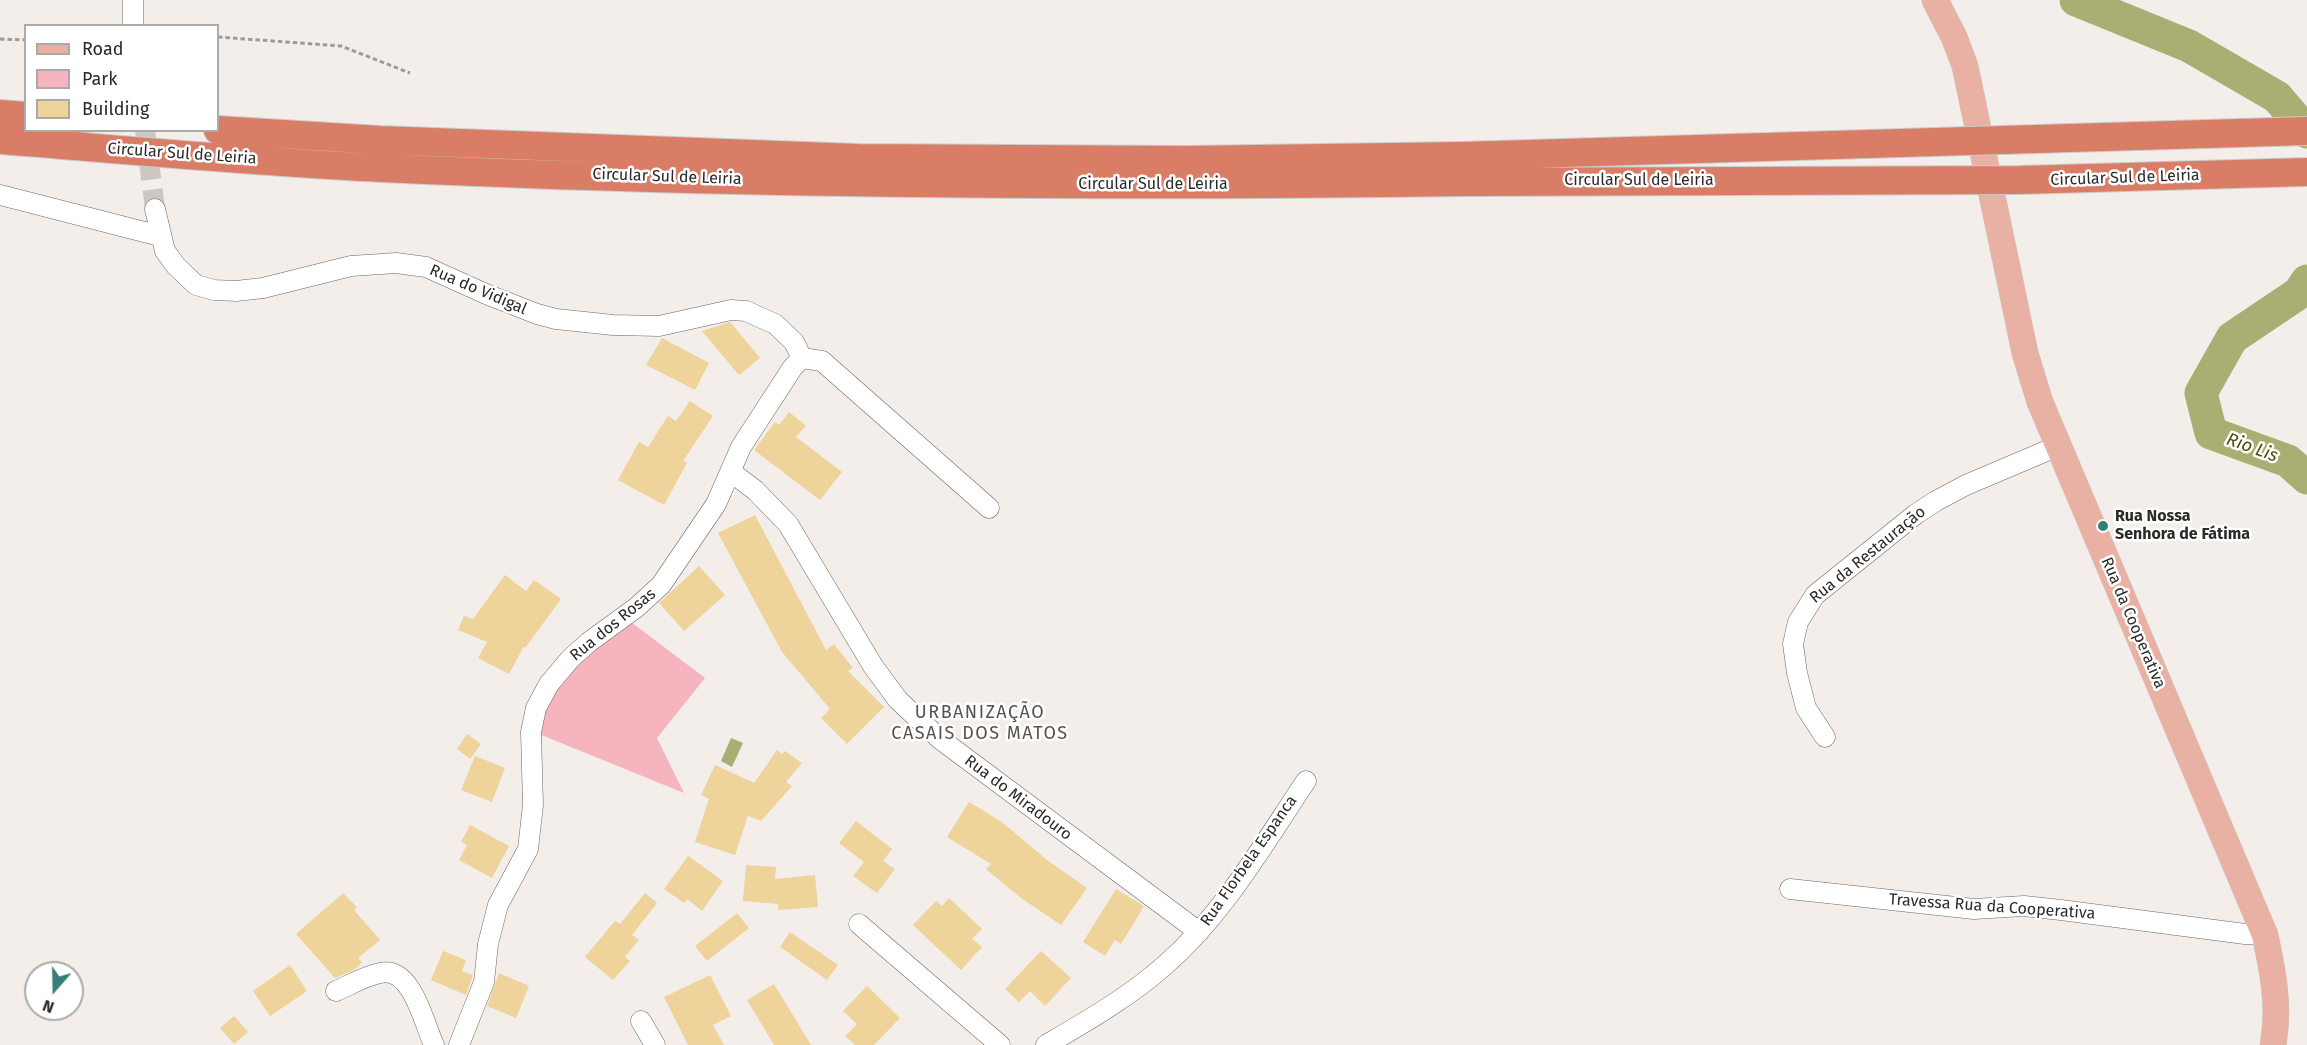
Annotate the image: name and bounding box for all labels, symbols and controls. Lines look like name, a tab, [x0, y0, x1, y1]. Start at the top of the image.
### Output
legend	[24, 24, 219, 132]
text: Road	[82, 38, 124, 60]
text: Park	[82, 68, 117, 90]
text: Building	[82, 98, 149, 120]
street label: Circular Sul de Leiria	[107, 139, 257, 169]
street label: Circular Sul de Leiria	[592, 165, 742, 189]
street label: Circular Sul de Leiria	[2050, 166, 2200, 190]
street label: Circular Sul de Leiria	[1564, 171, 1714, 191]
street label: Circular Sul de Leiria	[1078, 175, 1228, 195]
street label: Rua do Vidigal	[426, 261, 530, 319]
water label: Rio Lis	[2223, 429, 2281, 467]
street label: Rua da Restauração	[1806, 502, 1930, 608]
place label: Rua Nossa Senhora de Fátima	[2115, 507, 2250, 545]
marker: Rua Nossa Senhora de Fátima	[2096, 519, 2110, 533]
street label: Rua da Cooperativa	[2097, 554, 2169, 692]
street label: Rua dos Rosas	[566, 585, 660, 665]
district label: URBANIZAÇÃO CASAIS DOS MATOS	[891, 702, 1069, 744]
street label: Rua do Miradouro	[960, 751, 1076, 845]
street label: Rua Florbela Espanca	[1197, 792, 1301, 930]
street label: Travessa Rua da Cooperativa	[1888, 890, 2096, 924]
north arrow	[24, 961, 84, 1021]
text: N	[40, 996, 57, 1017]

